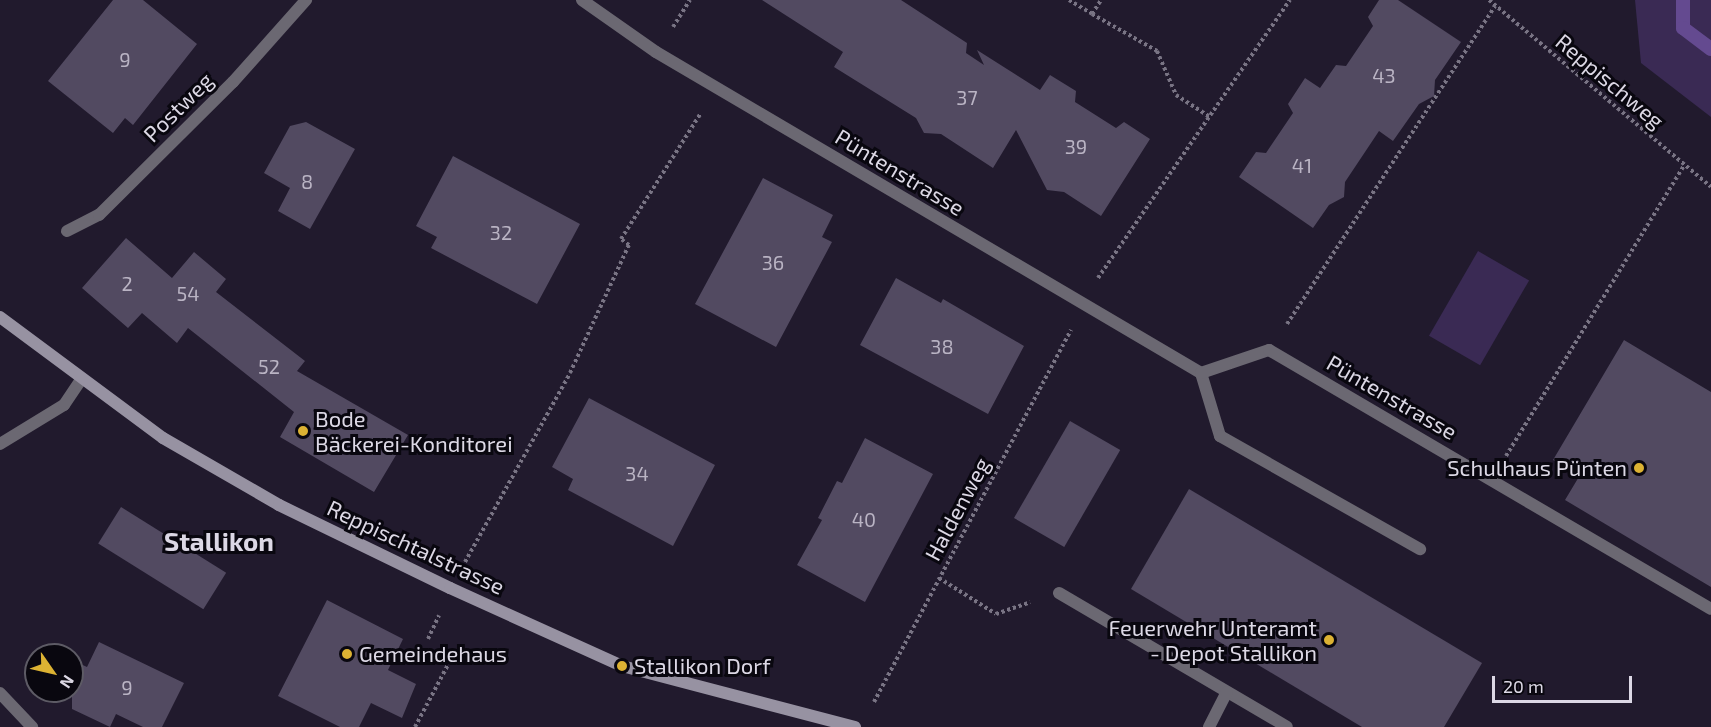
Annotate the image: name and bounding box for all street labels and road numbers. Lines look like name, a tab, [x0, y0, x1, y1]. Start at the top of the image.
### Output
street label: Reppischweg	[1551, 28, 1669, 134]
street label: Postweg	[138, 67, 218, 147]
street label: Püntenstrasse	[831, 123, 969, 221]
street label: Püntenstrasse	[1322, 349, 1462, 445]
street label: Haldenweg	[919, 453, 995, 565]
street label: Reppischtalstrasse	[323, 494, 509, 600]

